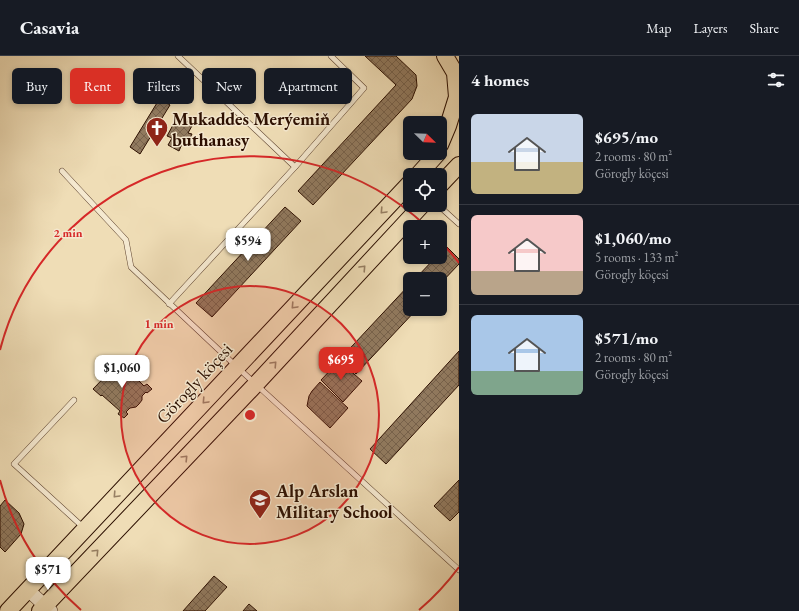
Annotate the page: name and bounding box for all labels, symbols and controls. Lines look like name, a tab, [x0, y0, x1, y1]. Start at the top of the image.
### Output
text: Casavia	[20, 15, 79, 40]
text: Map	[646, 19, 671, 37]
text: Layers	[693, 19, 728, 37]
text: Share	[750, 19, 779, 37]
chip: Buy	[12, 68, 62, 104]
chip: Rent	[70, 68, 125, 104]
chip: Filters	[133, 68, 194, 104]
chip: New	[202, 68, 256, 104]
chip: Apartment	[264, 68, 352, 104]
text: 4 homes	[471, 69, 529, 91]
icon: filters	[765, 69, 787, 91]
place label: Mukaddes Merýemiň buthanasy	[172, 107, 330, 151]
church icon: Mukaddes Merýemiň buthanasy	[144, 115, 170, 148]
north arrow	[403, 116, 447, 160]
map controls	[403, 116, 447, 316]
text: $695/mo	[595, 126, 658, 148]
icon: home	[503, 130, 551, 178]
text: 2 rooms · 80 m²	[595, 148, 672, 165]
text: Görogly köçesi	[595, 165, 669, 182]
button: locate	[403, 168, 447, 212]
one-way arrow	[381, 207, 388, 214]
button: +	[403, 220, 447, 264]
text: 2 min	[53, 225, 83, 241]
text: $1,060/mo	[595, 227, 671, 249]
pin: $594	[224, 228, 272, 262]
icon: home	[503, 231, 551, 279]
text: $594	[235, 232, 261, 249]
text: 5 rooms · 133 m²	[595, 249, 679, 266]
one-way arrow	[358, 265, 366, 273]
text: Görogly köçesi	[595, 266, 669, 283]
button: −	[403, 272, 447, 316]
one-way arrow	[291, 301, 299, 309]
text: 1 min	[144, 316, 174, 332]
text: $571/mo	[595, 327, 658, 349]
icon: home	[503, 331, 551, 379]
street label: Görogly köçesi	[151, 337, 238, 428]
pin: $695	[317, 347, 365, 381]
text: 2 rooms · 80 m²	[595, 349, 672, 366]
text: $695	[328, 351, 354, 368]
pin: $1,060	[89, 355, 155, 389]
text: $1,060	[104, 359, 140, 376]
one-way arrow	[270, 361, 277, 368]
text: Görogly köçesi	[595, 366, 669, 383]
one-way arrow	[202, 396, 210, 404]
centre of rings	[243, 408, 257, 422]
one-way arrow	[180, 455, 188, 463]
place label: Alp Arslan Military School	[275, 479, 393, 523]
school or university icon: Alp Arslan Military School	[247, 487, 273, 520]
one-way arrow	[114, 491, 121, 498]
one-way arrow	[91, 549, 98, 557]
pin: $571	[24, 557, 72, 591]
text: $571	[35, 561, 61, 578]

